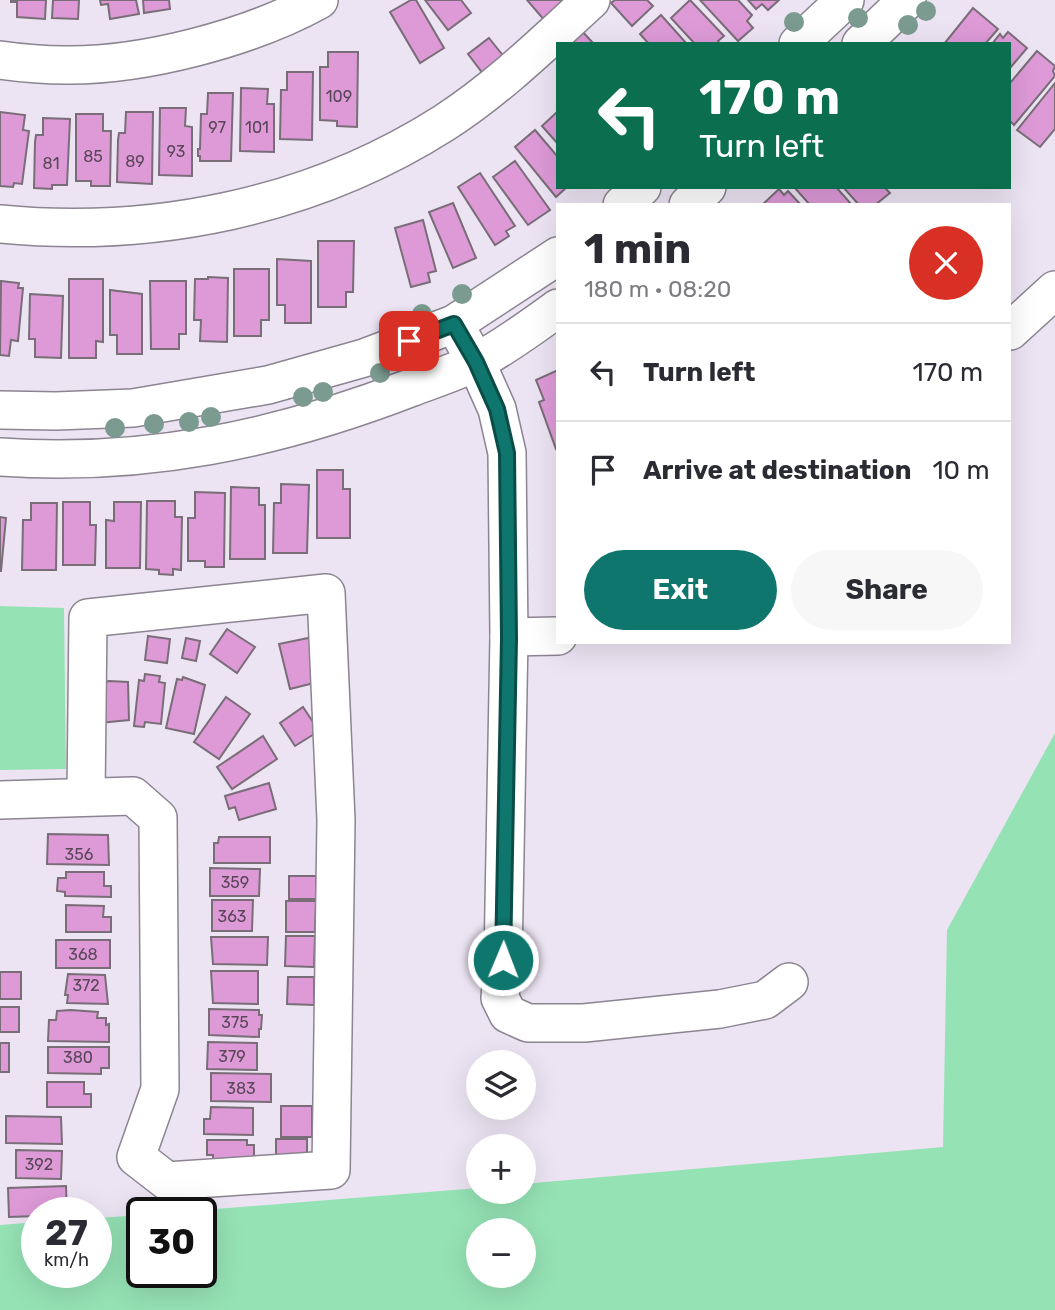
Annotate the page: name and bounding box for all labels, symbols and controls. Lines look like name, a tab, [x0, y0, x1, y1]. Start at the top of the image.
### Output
text: 170 m	[699, 68, 840, 126]
icon: left	[584, 70, 675, 161]
house number: 109	[326, 87, 352, 106]
house number: 97	[208, 118, 226, 137]
house number: 101	[245, 118, 269, 137]
text: Turn left	[699, 127, 824, 165]
house number: 93	[167, 142, 185, 161]
house number: 85	[83, 147, 103, 166]
house number: 89	[125, 152, 145, 171]
house number: 81	[42, 154, 60, 173]
text: 1 min	[584, 224, 691, 274]
button: close	[909, 226, 983, 300]
text: 180 m · 08:20	[584, 275, 731, 303]
pin	[379, 311, 439, 371]
icon: arrive	[390, 322, 428, 360]
icon: left	[584, 353, 622, 391]
text: Turn left	[643, 357, 755, 388]
text: 170 m	[913, 357, 983, 388]
icon: arrive	[584, 451, 622, 489]
text: Arrive at destination	[643, 455, 911, 486]
text: 10 m	[932, 455, 990, 486]
button: Exit	[584, 550, 777, 630]
button: Share	[791, 550, 983, 630]
house number: 356	[65, 845, 94, 864]
house number: 359	[221, 873, 249, 892]
house number: 363	[218, 907, 246, 926]
position arrow	[466, 923, 540, 997]
house number: 368	[68, 945, 98, 964]
house number: 372	[72, 976, 100, 995]
house number: 375	[221, 1013, 249, 1032]
house number: 379	[218, 1047, 246, 1066]
house number: 380	[63, 1048, 93, 1067]
map controls	[466, 1050, 536, 1288]
button: layers	[466, 1050, 536, 1120]
house number: 383	[226, 1079, 256, 1098]
button: +	[466, 1134, 536, 1204]
house number: 392	[25, 1155, 53, 1174]
speed limit sign: 30	[126, 1197, 217, 1288]
text: 27	[45, 1212, 88, 1254]
button: −	[466, 1218, 536, 1288]
text: km/h	[44, 1249, 89, 1271]

